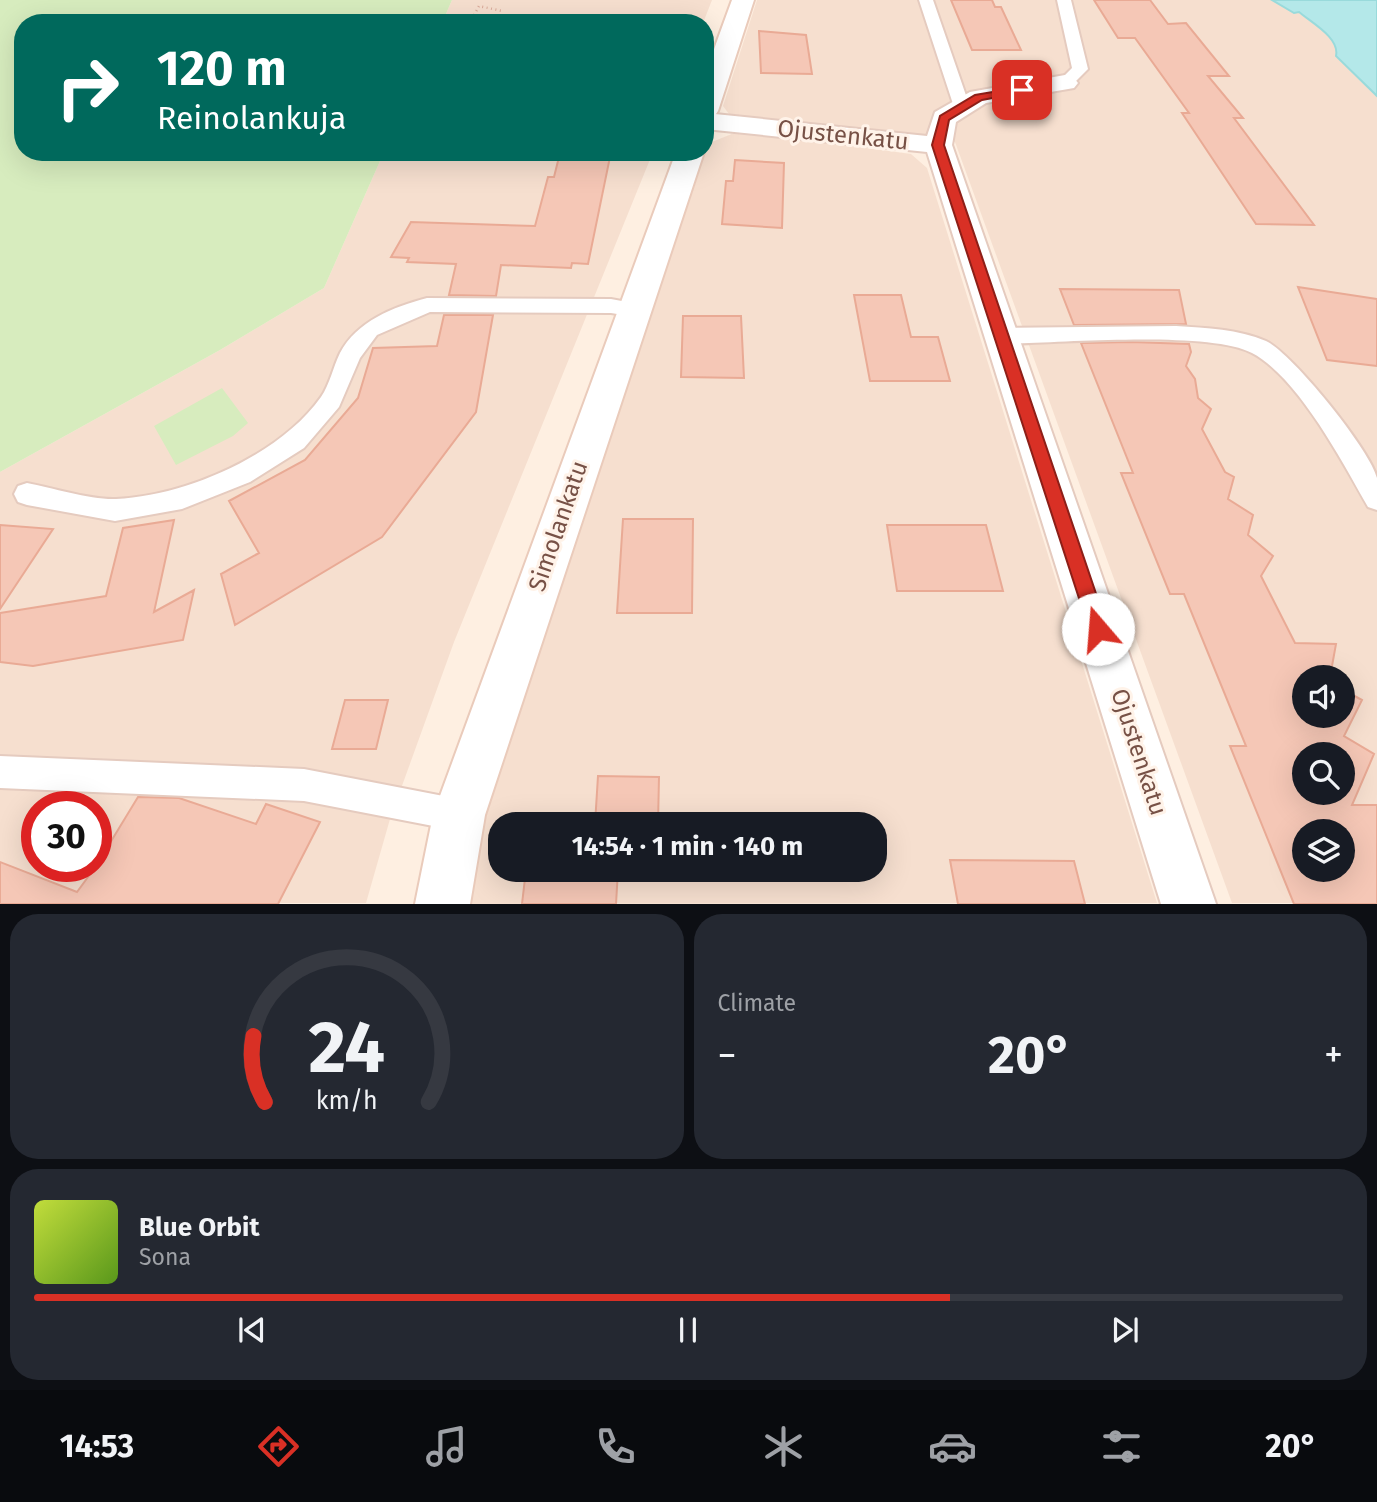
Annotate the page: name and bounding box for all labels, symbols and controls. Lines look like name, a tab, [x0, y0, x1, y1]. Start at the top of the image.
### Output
text: 120 m	[157, 39, 287, 98]
icon: right	[42, 42, 133, 133]
pin	[992, 60, 1052, 120]
icon: arrive	[1003, 71, 1041, 109]
text: Reinolankuja	[157, 99, 346, 137]
street label: Ojustenkatu	[776, 114, 910, 156]
street label: Simolankatu	[523, 457, 593, 595]
position arrow	[1061, 592, 1135, 666]
map controls	[1292, 665, 1355, 882]
button: sound	[1292, 665, 1355, 728]
street label: Ojustenkatu	[1105, 685, 1173, 819]
button: search	[1292, 742, 1355, 805]
speed limit sign: 30	[21, 791, 112, 882]
button: layers	[1292, 819, 1355, 882]
text: 14:54 · 1 min · 140 m	[572, 831, 803, 862]
text: Climate	[718, 989, 796, 1017]
text: 24	[308, 1005, 385, 1092]
text: 20°	[988, 1024, 1072, 1087]
text: −	[718, 1032, 737, 1078]
text: +	[1324, 1032, 1343, 1078]
text: km/h	[316, 1086, 378, 1116]
text: Blue Orbit	[139, 1212, 259, 1243]
text: Sona	[139, 1243, 191, 1271]
icon: previous	[233, 1311, 271, 1349]
icon: pause	[669, 1311, 707, 1349]
icon: next	[1106, 1311, 1144, 1349]
icon: directions	[254, 1422, 303, 1471]
icon: music	[422, 1422, 471, 1471]
icon: phone	[591, 1422, 640, 1471]
icon: climate	[759, 1422, 808, 1471]
icon: car	[928, 1422, 977, 1471]
icon: filters	[1097, 1422, 1146, 1471]
text: 14:53	[60, 1427, 134, 1465]
text: 20°	[1265, 1427, 1317, 1465]

